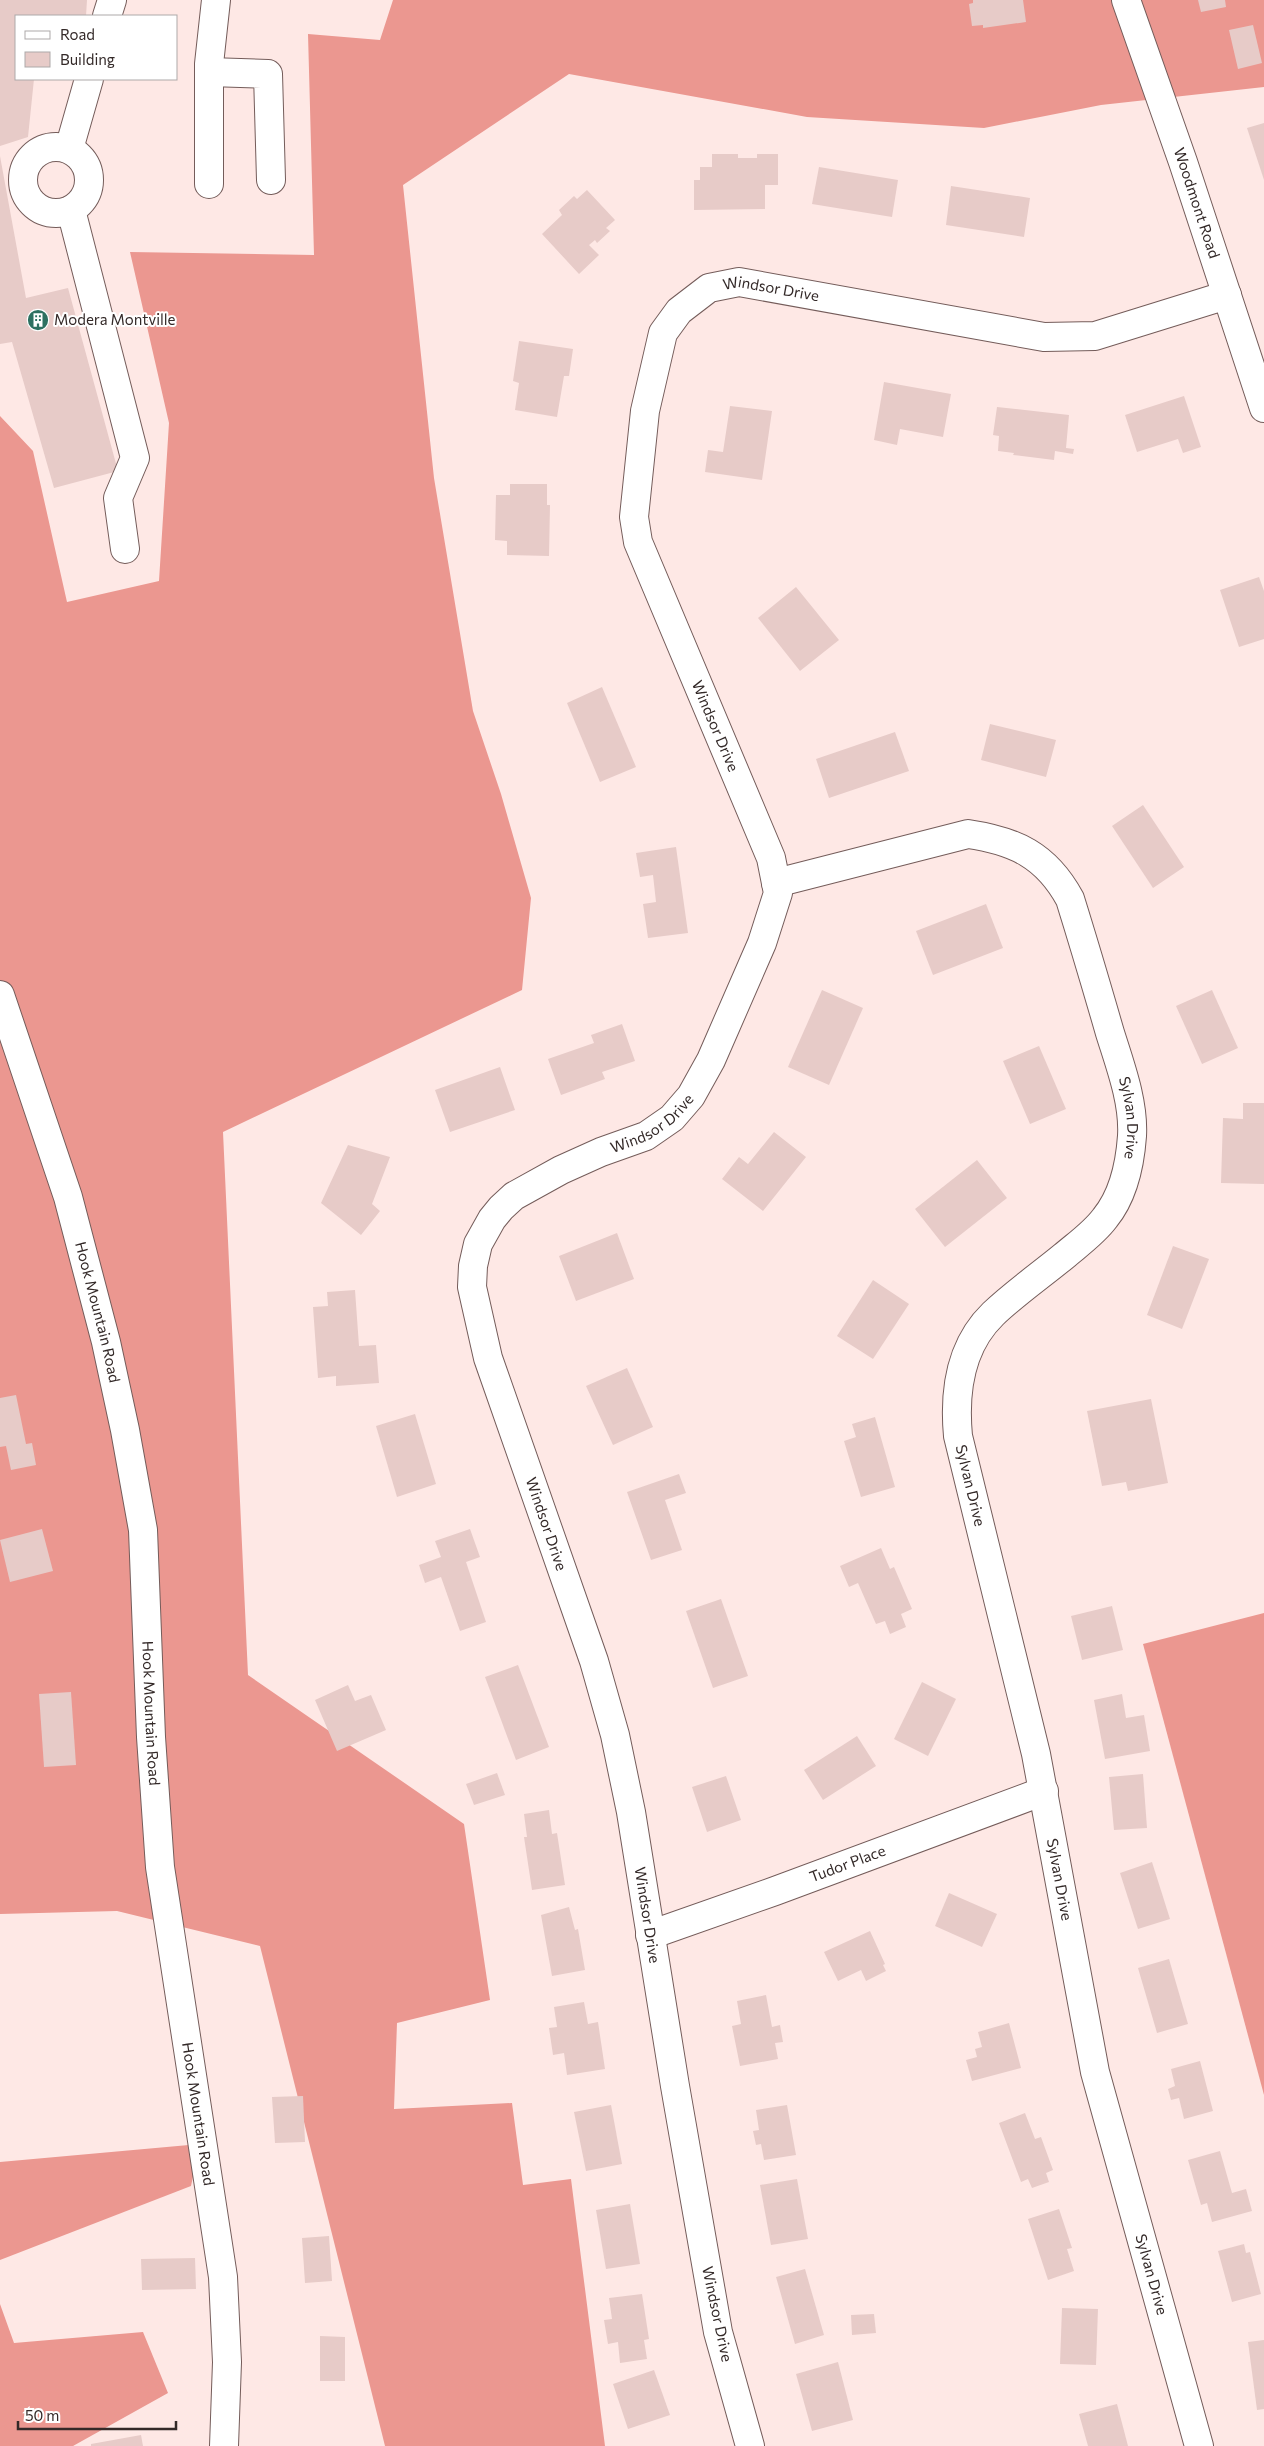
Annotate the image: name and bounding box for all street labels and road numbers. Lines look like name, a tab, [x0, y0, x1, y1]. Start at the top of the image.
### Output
street label: Woodmont Road	[1171, 145, 1224, 261]
street label: Windsor Drive	[721, 272, 821, 304]
street label: Windsor Drive	[689, 677, 743, 774]
street label: Sylvan Drive	[1116, 1074, 1142, 1161]
street label: Windsor Drive	[608, 1090, 697, 1156]
street label: Hook Mountain Road	[72, 1239, 125, 1384]
street label: Sylvan Drive	[952, 1443, 990, 1528]
street label: Windsor Drive	[523, 1475, 571, 1573]
street label: Hook Mountain Road	[139, 1640, 164, 1786]
street label: Sylvan Drive	[1044, 1837, 1077, 1922]
street label: Tudor Place	[807, 1841, 888, 1885]
street label: Windsor Drive	[631, 1865, 665, 1964]
street label: Hook Mountain Road	[179, 2041, 219, 2187]
street label: Sylvan Drive	[1132, 2232, 1172, 2317]
street label: Windsor Drive	[699, 2264, 737, 2363]

